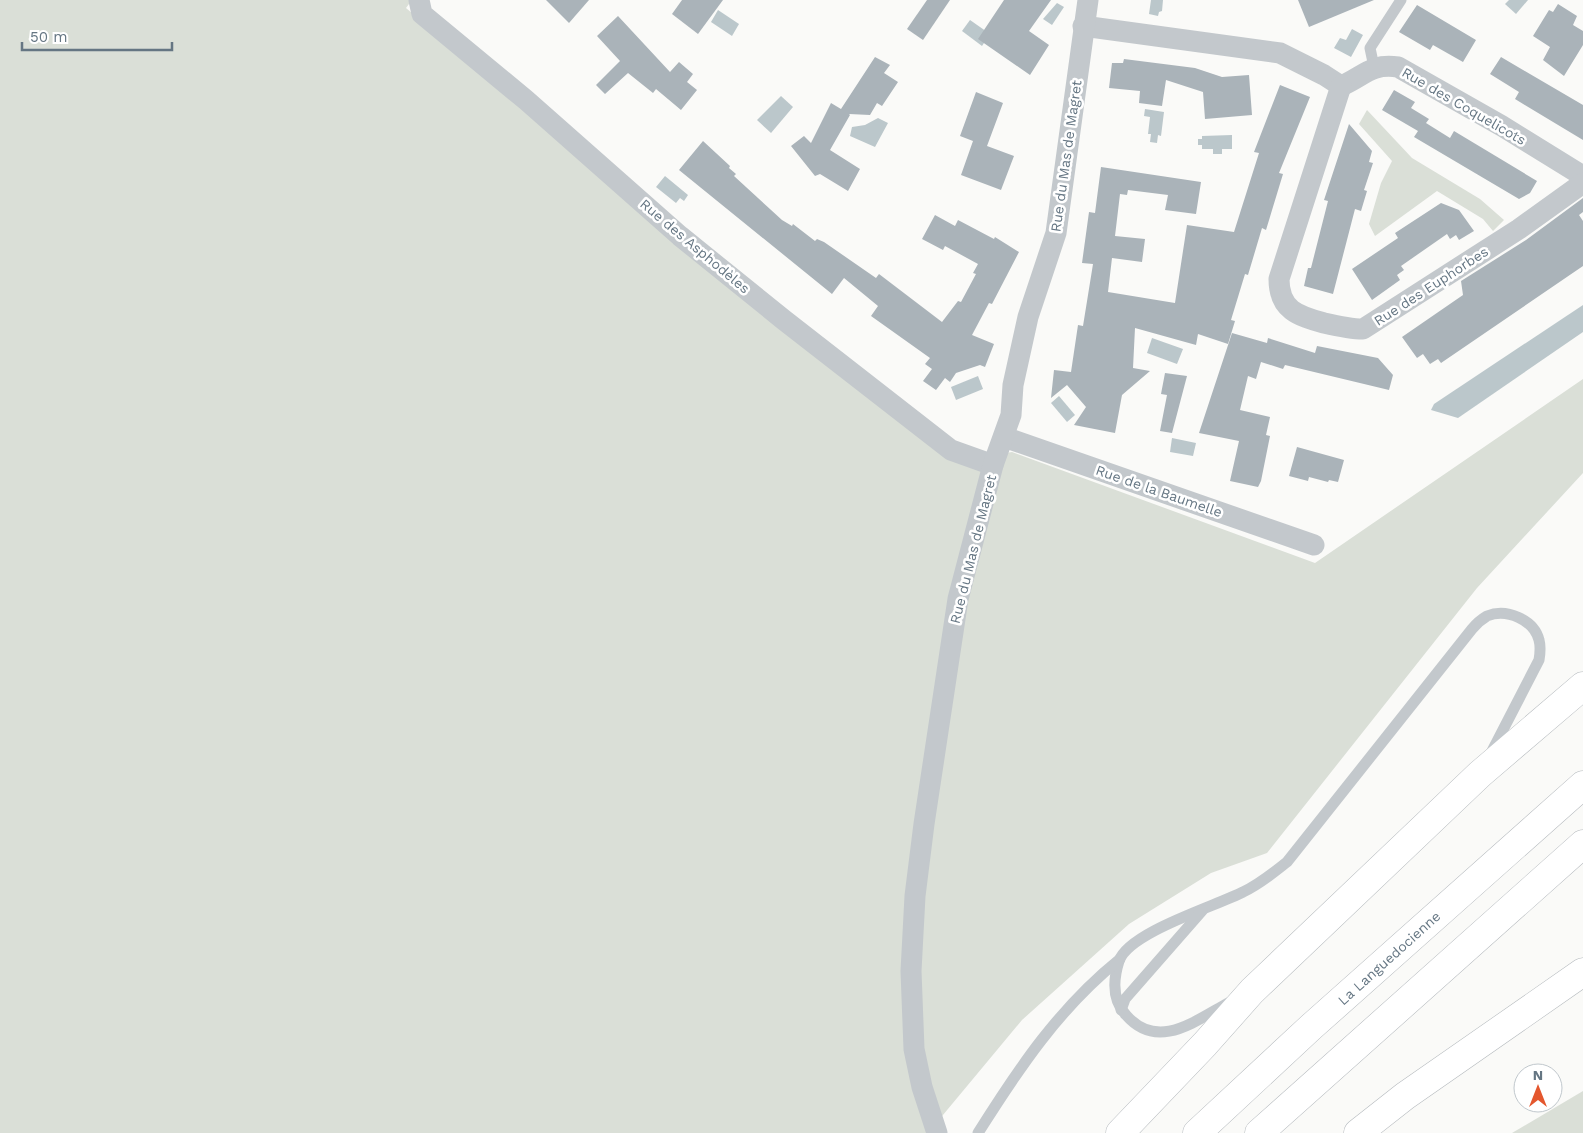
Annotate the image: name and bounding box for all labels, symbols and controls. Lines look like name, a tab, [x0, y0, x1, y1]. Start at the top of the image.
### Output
scale bar	[22, 20, 172, 52]
text: 50 m	[30, 28, 67, 46]
street label: Rue des Coquelicots	[1399, 64, 1529, 148]
street label: Rue du Mas de Magret	[1047, 79, 1085, 233]
street label: Rue des Asphodèles	[637, 195, 753, 297]
street label: Rue des Euphorbes	[1371, 243, 1491, 329]
street label: Rue de la Baumelle	[1094, 462, 1224, 520]
street label: Rue du Mas de Magret	[947, 473, 999, 625]
street label: La Languedocienne	[1335, 908, 1443, 1008]
north arrow	[1513, 1063, 1563, 1113]
text: N	[1533, 1067, 1543, 1083]

